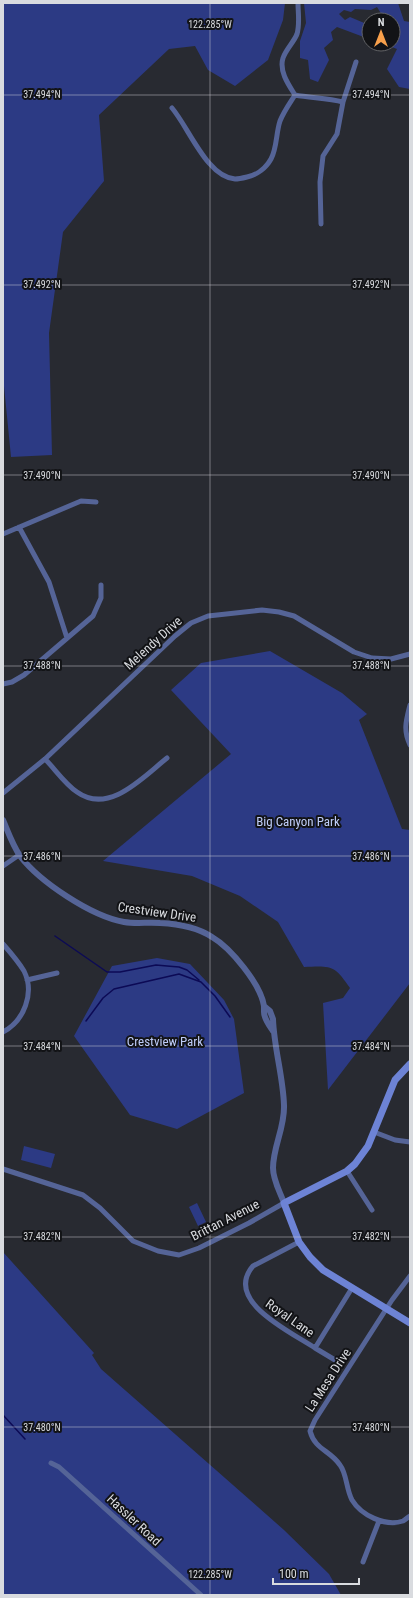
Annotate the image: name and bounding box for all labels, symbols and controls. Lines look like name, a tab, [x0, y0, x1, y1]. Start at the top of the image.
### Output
north arrow	[361, 12, 401, 52]
text: N	[378, 16, 385, 29]
text: 122.285°W	[188, 19, 232, 30]
text: 37.494°N	[23, 89, 61, 100]
text: 37.494°N	[352, 89, 390, 100]
text: 37.492°N	[23, 279, 61, 290]
text: 37.492°N	[352, 279, 390, 290]
text: 37.490°N	[23, 470, 61, 481]
text: 37.490°N	[352, 470, 390, 481]
street label: Melendy Drive	[121, 613, 185, 673]
text: 37.488°N	[23, 660, 61, 671]
text: 37.488°N	[352, 660, 390, 671]
park label: Big Canyon Park	[256, 814, 340, 829]
text: 37.486°N	[23, 851, 61, 862]
text: 37.486°N	[352, 851, 390, 862]
street label: Crestview Drive	[117, 899, 197, 925]
park label: Crestview Park	[127, 1034, 203, 1049]
text: 37.484°N	[23, 1041, 61, 1052]
text: 37.484°N	[352, 1041, 390, 1052]
street label: Brittan Avenue	[188, 1196, 262, 1244]
text: 37.482°N	[23, 1231, 61, 1242]
text: 37.482°N	[352, 1231, 390, 1242]
street label: Royal Lane	[263, 1296, 317, 1340]
street label: La Mesa Drive	[302, 1346, 354, 1414]
text: 37.480°N	[23, 1422, 61, 1433]
text: 37.480°N	[352, 1422, 390, 1433]
street label: Hassler Road	[104, 1491, 164, 1549]
scale bar	[273, 1560, 359, 1586]
text: 100 m	[279, 1567, 309, 1581]
text: 122.285°W	[188, 1569, 232, 1580]

